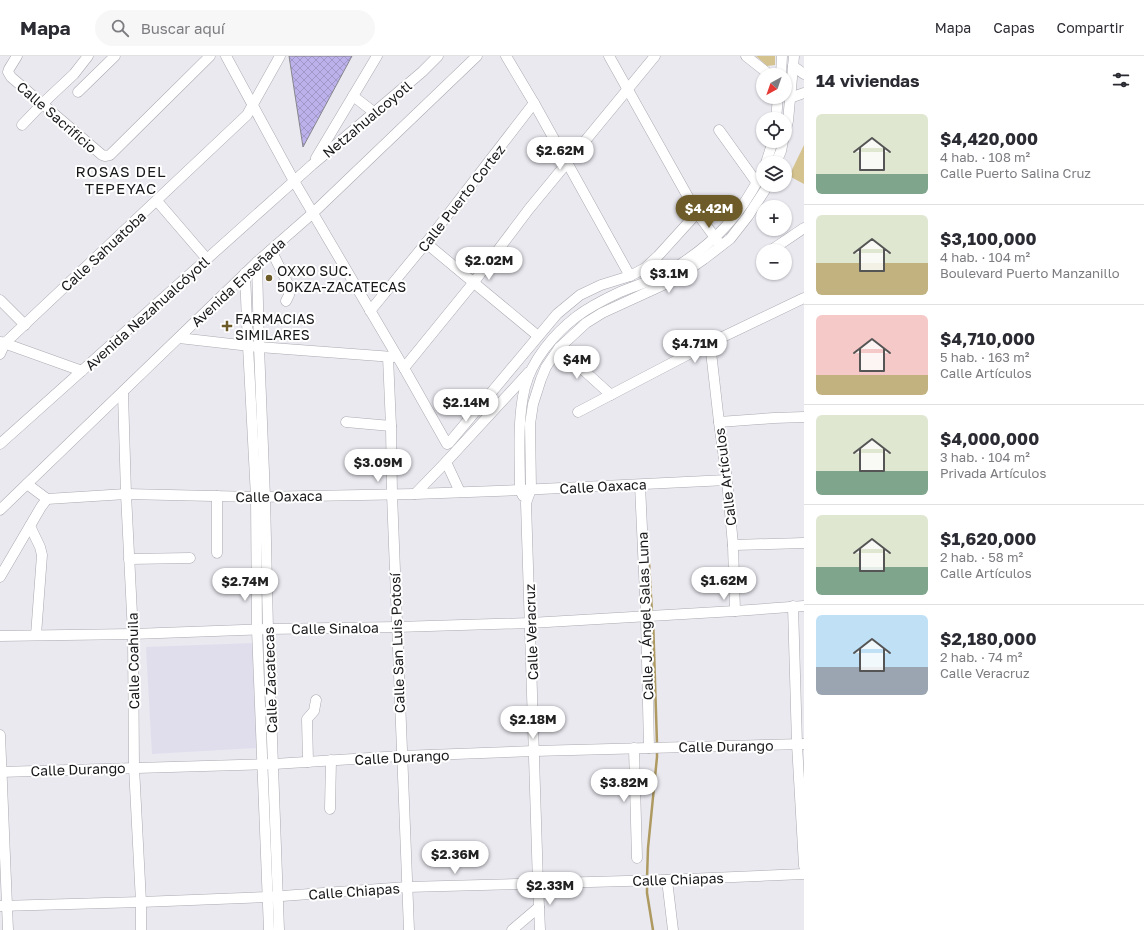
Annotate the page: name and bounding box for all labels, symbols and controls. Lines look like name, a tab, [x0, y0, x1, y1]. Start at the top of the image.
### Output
search box	[95, 10, 375, 46]
text: Mapa	[20, 16, 71, 39]
icon: search	[109, 17, 131, 39]
text: Buscar aquí	[141, 19, 225, 37]
text: Mapa	[935, 19, 971, 36]
text: Capas	[993, 19, 1035, 36]
text: Compartir	[1057, 19, 1124, 36]
north arrow	[756, 68, 792, 104]
map controls	[756, 68, 792, 280]
icon: filters	[1110, 69, 1132, 91]
text: 14 viviendas	[816, 70, 920, 91]
street label: Netzahualcoyotl	[319, 77, 415, 161]
street label: Calle Sacrificio	[14, 78, 100, 156]
button: locate	[756, 112, 792, 148]
text: $4,420,000	[940, 128, 1038, 149]
icon: home	[848, 130, 896, 178]
pin: $2.62M	[527, 137, 593, 171]
street label: Calle Puerto Cortez	[414, 141, 508, 255]
text: $2.62M	[536, 142, 584, 158]
text: 4 hab. · 108 m²	[940, 149, 1030, 165]
button: layers	[756, 156, 792, 192]
district label: ROSAS DEL TEPEYAC	[75, 162, 167, 197]
text: Calle Puerto Salina Cruz	[940, 165, 1091, 181]
pin: $4.42M	[676, 195, 742, 229]
text: $4.42M	[685, 200, 733, 216]
button: +	[756, 200, 792, 236]
street label: Calle Sahuatoba	[57, 207, 149, 295]
text: $3,100,000	[940, 228, 1037, 249]
icon: home	[848, 231, 896, 279]
street label: Avenida Enseñada	[187, 234, 289, 330]
button: −	[756, 244, 792, 280]
pin: $2.02M	[456, 247, 522, 281]
text: 4 hab. · 104 m²	[940, 249, 1030, 265]
text: $2.02M	[465, 252, 513, 268]
street label: Avenida Nezahualcóyotl	[81, 253, 213, 373]
pin: $3.1M	[641, 260, 697, 294]
place label: OXXO SUC. 50KZA-ZACATECAS	[277, 262, 406, 295]
text: $3.1M	[649, 265, 689, 281]
text: Boulevard Puerto Manzanillo	[940, 265, 1120, 281]
marker: OXXO SUC. 50KZA-ZACATECAS	[264, 273, 274, 283]
place label: FARMACIAS SIMILARES	[235, 310, 315, 343]
marker: FARMACIAS SIMILARES	[222, 321, 232, 331]
text: $4,710,000	[940, 328, 1035, 349]
pin: $4.71M	[662, 330, 728, 364]
icon: home	[848, 331, 896, 379]
text: $4.71M	[672, 335, 718, 351]
pin: $4M	[558, 346, 596, 380]
text: 5 hab. · 163 m²	[940, 349, 1029, 365]
text: $4M	[563, 351, 591, 367]
text: Calle Artículos	[940, 365, 1032, 381]
pin: $2.14M	[433, 389, 499, 423]
text: $2.14M	[442, 394, 490, 410]
street label: Calle Artículos	[711, 427, 739, 527]
text: $4,000,000	[940, 428, 1039, 449]
icon: home	[848, 431, 896, 479]
pin: $3.09M	[345, 449, 411, 483]
text: 3 hab. · 104 m²	[940, 449, 1030, 465]
text: $3.09M	[353, 454, 403, 470]
text: Privada Artículos	[940, 465, 1046, 481]
street label: Calle Oaxaca	[559, 475, 647, 497]
street label: Calle Oaxaca	[235, 487, 323, 505]
text: $1,620,000	[940, 528, 1036, 549]
icon: home	[848, 531, 896, 579]
street label: Calle J. Ángel Salas Luna	[634, 532, 656, 700]
text: 2 hab. · 58 m²	[940, 549, 1023, 565]
text: Calle Artículos	[940, 565, 1032, 581]
pin: $1.62M	[691, 567, 757, 601]
pin: $2.74M	[212, 568, 278, 602]
street label: Calle San Luis Potosí	[386, 571, 408, 713]
text: $1.62M	[700, 572, 748, 588]
text: $2.74M	[221, 573, 269, 589]
street label: Calle Veracruz	[521, 583, 541, 681]
street label: Calle Coahuila	[124, 612, 142, 710]
street label: Calle Sinaloa	[291, 619, 379, 637]
street label: Calle Zacatecas	[260, 627, 280, 733]
text: $2,180,000	[940, 628, 1036, 649]
icon: home	[848, 631, 896, 679]
text: 2 hab. · 74 m²	[940, 649, 1022, 665]
text: Calle Veracruz	[940, 665, 1030, 681]
pin: $2.18M	[500, 706, 566, 740]
text: $2.18M	[509, 711, 557, 727]
street label: Calle Durango	[678, 737, 774, 755]
street label: Calle Durango	[354, 746, 450, 768]
street label: Calle Durango	[30, 759, 126, 779]
pin: $3.82M	[591, 769, 657, 803]
text: $3.82M	[600, 774, 648, 790]
pin: $2.36M	[422, 841, 488, 875]
text: $2.36M	[431, 846, 479, 862]
street label: Calle Chiapas	[632, 869, 724, 889]
pin: $2.33M	[517, 872, 583, 906]
text: $2.33M	[526, 877, 574, 893]
street label: Calle Chiapas	[308, 879, 400, 903]

